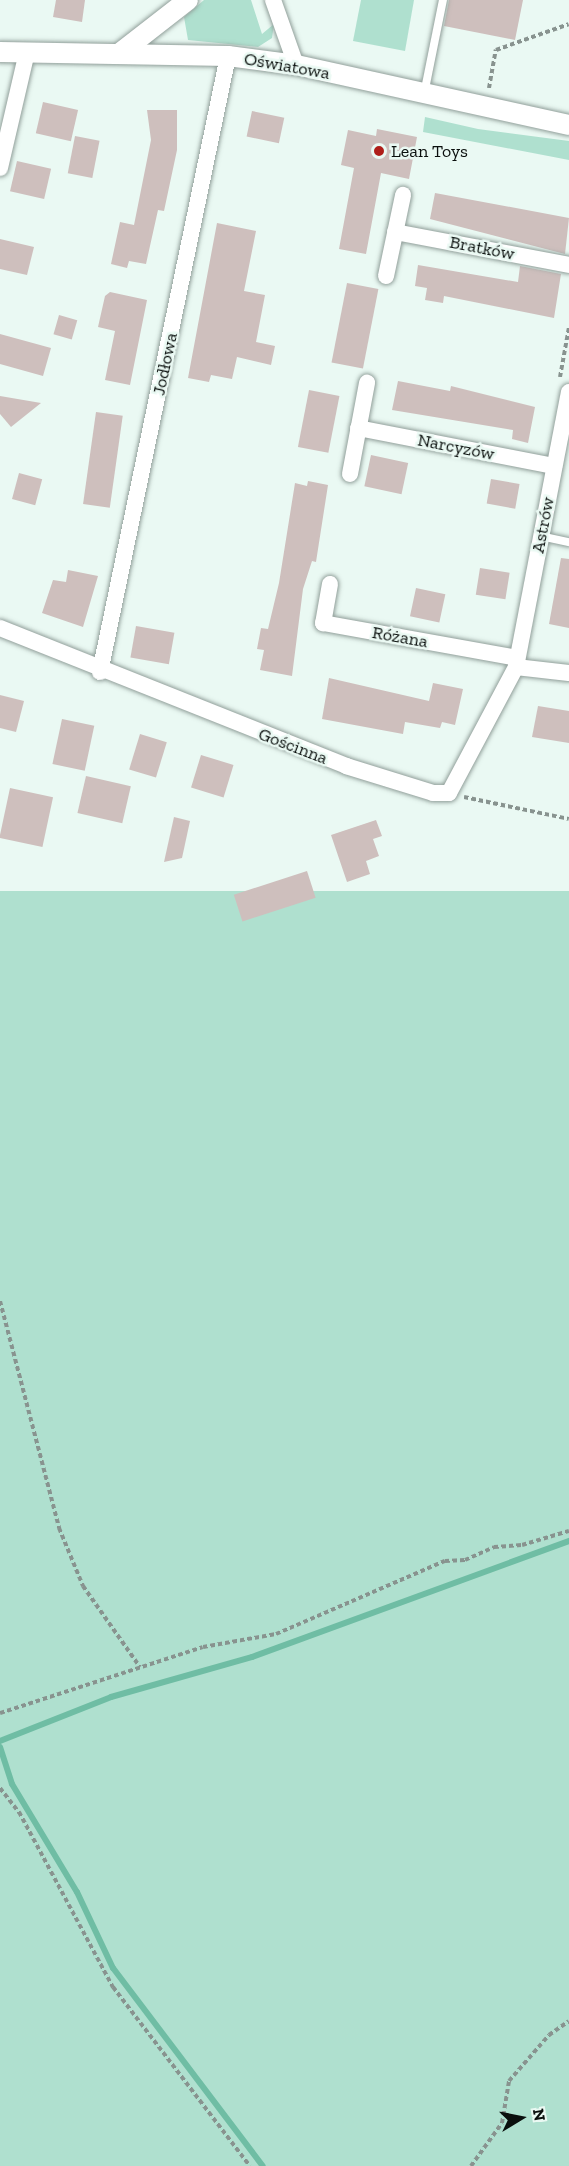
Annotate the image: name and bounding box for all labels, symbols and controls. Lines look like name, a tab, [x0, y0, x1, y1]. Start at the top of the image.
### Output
street label: Oświatowa	[242, 48, 332, 84]
place label: Lean Toys	[391, 140, 468, 162]
marker: Lean Toys	[372, 144, 386, 158]
street label: Bratków	[448, 231, 516, 265]
street label: Jodłowa	[148, 331, 182, 397]
street label: Narcyzów	[416, 429, 496, 465]
street label: Astrów	[527, 495, 559, 555]
street label: Różana	[370, 621, 430, 653]
street label: Gościnna	[255, 723, 331, 769]
north arrow	[491, 2088, 551, 2148]
text: N	[529, 2107, 550, 2122]

